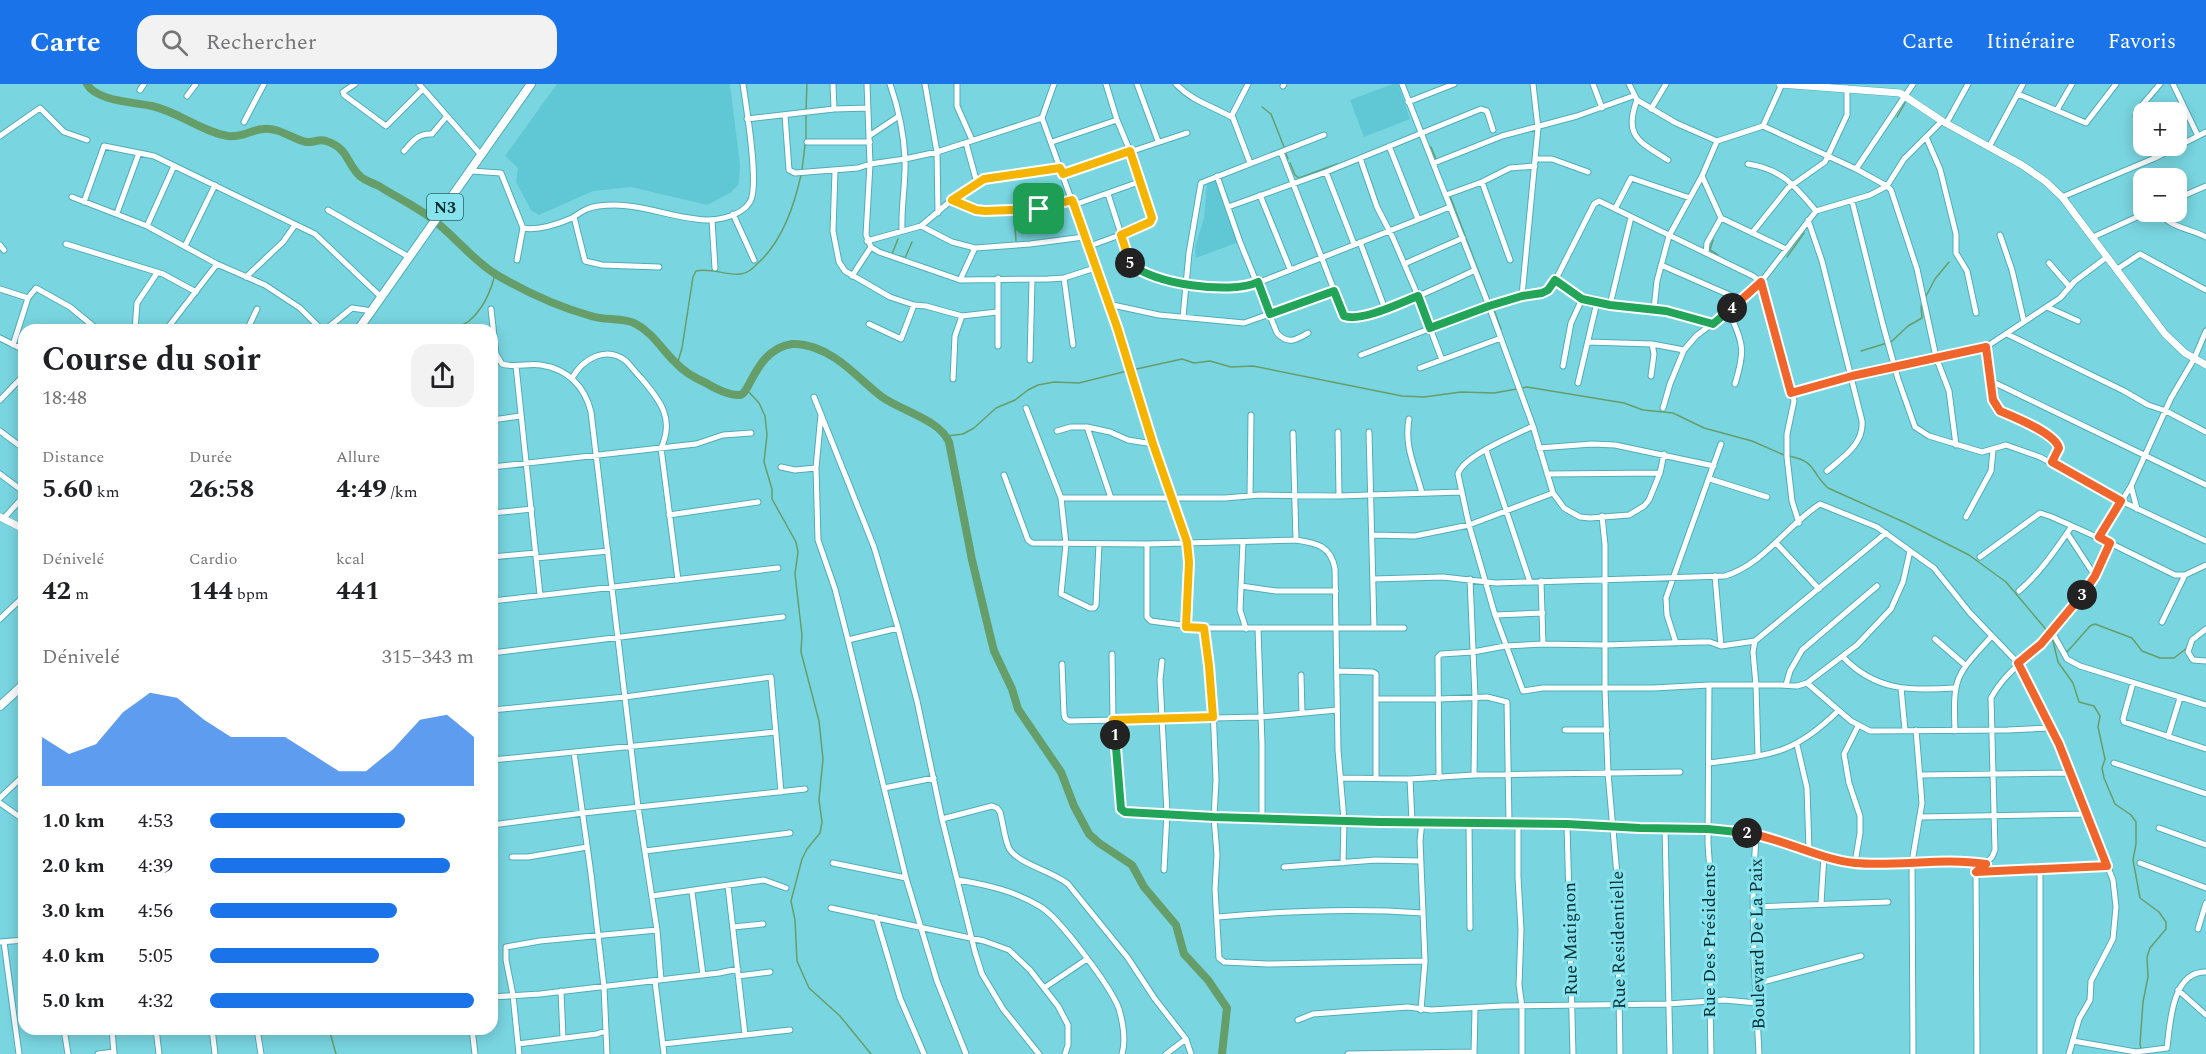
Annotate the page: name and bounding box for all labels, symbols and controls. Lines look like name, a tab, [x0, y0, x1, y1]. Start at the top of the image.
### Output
search box	[137, 15, 557, 69]
text: Carte	[30, 21, 101, 64]
icon: search	[158, 26, 191, 59]
text: Rechercher	[206, 26, 316, 59]
text: Carte	[1902, 26, 1953, 58]
text: Itinéraire	[1986, 26, 2075, 58]
text: Favoris	[2108, 26, 2176, 58]
map controls	[2133, 102, 2187, 222]
button: +	[2133, 102, 2187, 156]
button: −	[2133, 168, 2187, 222]
pin	[1013, 183, 1064, 234]
icon: arrive	[1022, 192, 1055, 225]
road number: N3	[427, 194, 463, 220]
pin: 5	[1115, 248, 1145, 278]
text: 5	[1126, 251, 1134, 275]
pin: 4	[1717, 293, 1747, 323]
text: 4	[1728, 296, 1736, 320]
text: Course du soir	[42, 335, 261, 385]
button: share	[411, 344, 474, 407]
text: 18:48	[42, 383, 87, 413]
text: Distance	[42, 445, 104, 469]
text: Durée	[189, 445, 232, 469]
text: Allure	[336, 445, 380, 469]
text: 5.60	[42, 469, 93, 509]
text: 26:58	[189, 469, 254, 509]
text: 4:49	[336, 469, 387, 509]
text: km	[93, 480, 119, 504]
text: /km	[387, 480, 417, 504]
text: Dénivelé	[42, 547, 104, 571]
text: Cardio	[189, 547, 237, 571]
text: kcal	[336, 547, 365, 571]
text: 42	[42, 571, 71, 611]
text: 144	[189, 571, 233, 611]
text: 441	[336, 571, 380, 611]
pin: 3	[2067, 580, 2097, 610]
text: m	[71, 582, 89, 606]
text: bpm	[233, 582, 269, 606]
text: 3	[2078, 583, 2086, 607]
text: Dénivelé	[42, 642, 120, 672]
text: 315–343 m	[382, 642, 474, 672]
pin: 1	[1100, 720, 1130, 750]
text: 1	[1111, 723, 1119, 747]
text: 1.0 km	[42, 806, 105, 836]
text: 4:53	[138, 806, 173, 836]
pin: 2	[1732, 818, 1762, 848]
text: 2	[1743, 821, 1751, 845]
text: 2.0 km	[42, 851, 105, 881]
text: 4:39	[138, 851, 173, 881]
street label: Boulevard De La Paix	[1743, 858, 1772, 1030]
street label: Rue Des Présidents	[1696, 864, 1723, 1018]
street label: Rue Residentielle	[1604, 871, 1633, 1009]
street label: Rue Matignon	[1556, 882, 1585, 996]
text: 3.0 km	[42, 896, 105, 926]
text: 4:56	[138, 896, 173, 926]
text: 4.0 km	[42, 941, 105, 971]
text: 5:05	[138, 941, 173, 971]
text: 5.0 km	[42, 986, 105, 1016]
text: 4:32	[138, 986, 173, 1016]

